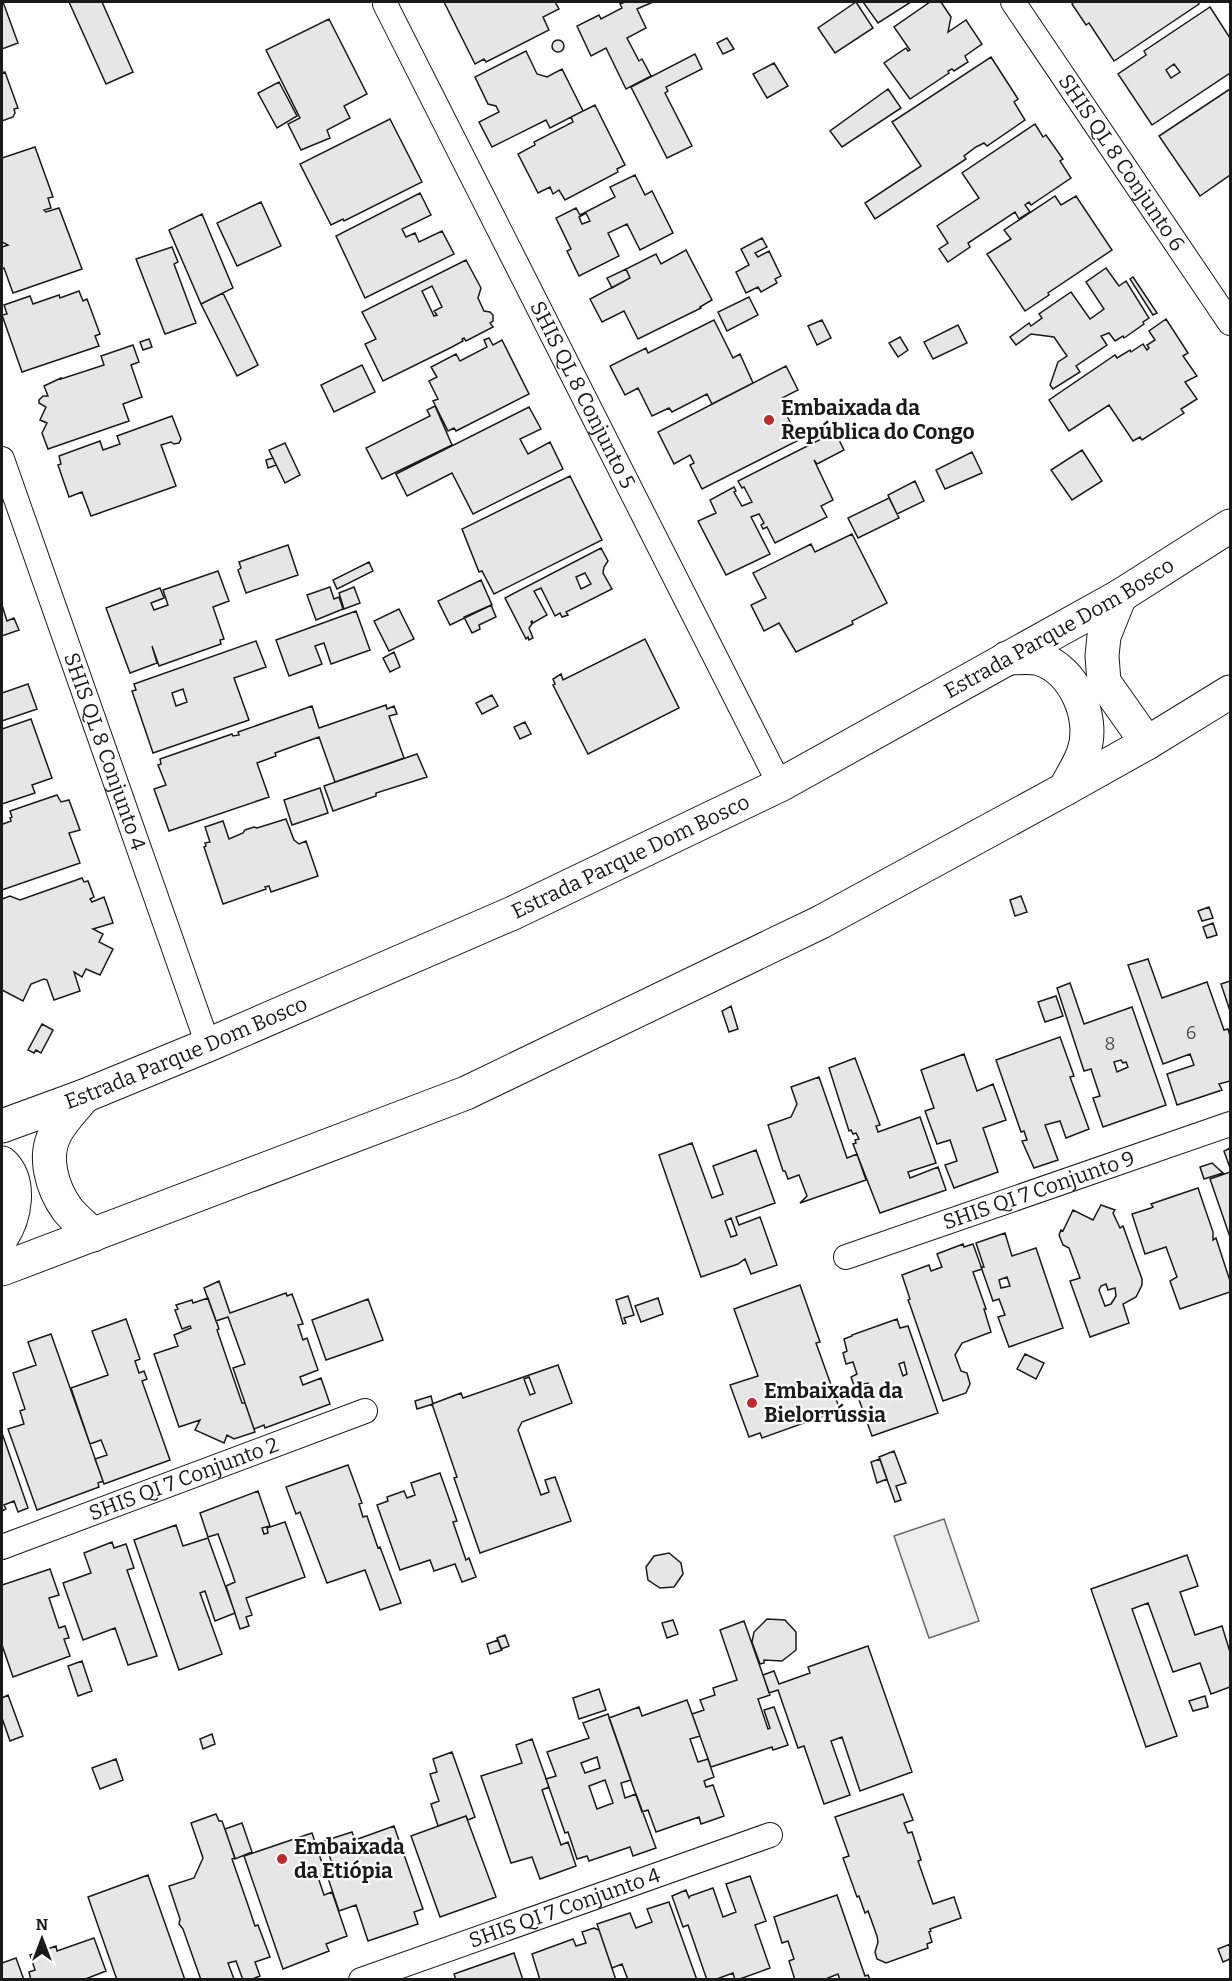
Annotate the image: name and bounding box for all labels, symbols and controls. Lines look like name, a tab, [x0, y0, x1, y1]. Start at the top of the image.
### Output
street label: SHIS QL 8 Conjunto 6	[1053, 69, 1191, 256]
street label: SHIS QL 8 Conjunto 5	[524, 297, 641, 493]
place label: Embaixada da República do Congo	[781, 395, 975, 445]
marker: Embaixada da República do Congo	[762, 413, 776, 427]
street label: Estrada Parque Dom Bosco	[940, 552, 1179, 704]
street label: SHIS QL 8 Conjunto 4	[58, 649, 152, 854]
street label: Estrada Parque Dom Bosco	[507, 789, 754, 925]
street label: Estrada Parque Dom Bosco	[61, 991, 311, 1115]
house number: 6	[1186, 1022, 1196, 1044]
house number: 8	[1105, 1033, 1115, 1055]
street label: SHIS QI 7 Conjunto 9	[939, 1145, 1138, 1235]
place label: Embaixada da Bielorrússia	[764, 1378, 903, 1428]
marker: Embaixada da Bielorrússia	[745, 1396, 759, 1410]
street label: SHIS QI 7 Conjunto 2	[85, 1432, 282, 1526]
place label: Embaixada da Etiópia	[294, 1834, 405, 1884]
marker: Embaixada da Etiópia	[275, 1852, 289, 1866]
street label: SHIS QI 7 Conjunto 4	[465, 1862, 664, 1954]
north arrow	[12, 1909, 72, 1969]
text: N	[36, 1915, 48, 1934]

